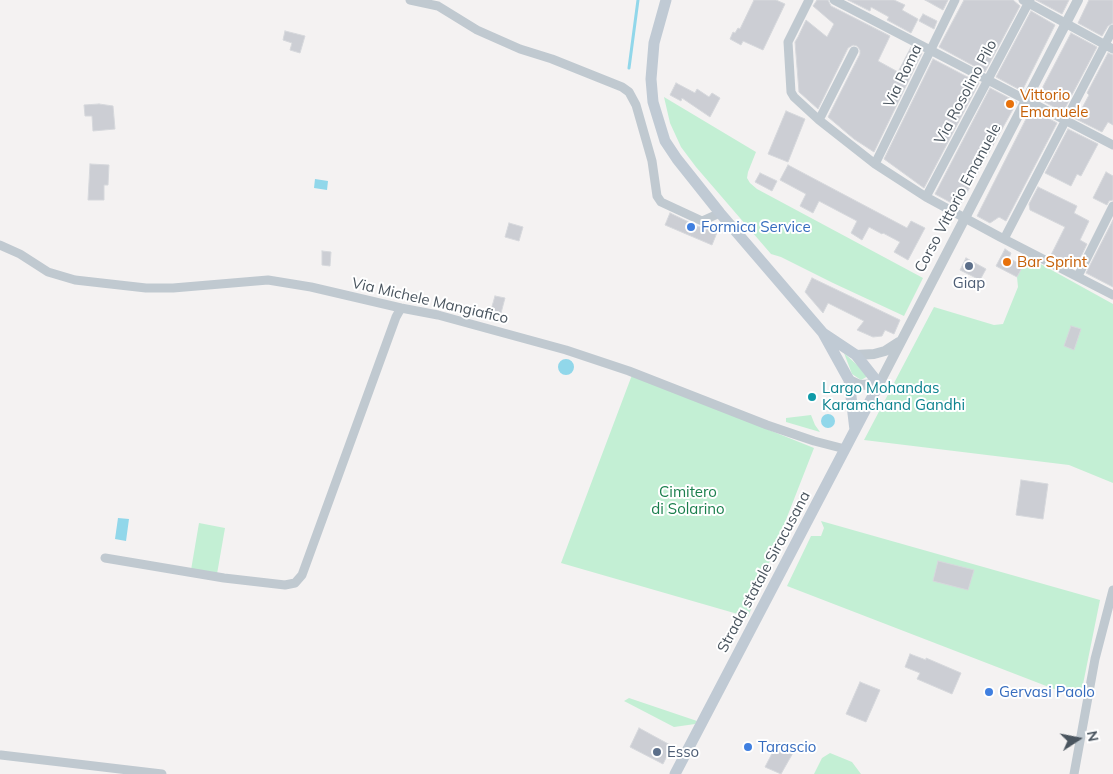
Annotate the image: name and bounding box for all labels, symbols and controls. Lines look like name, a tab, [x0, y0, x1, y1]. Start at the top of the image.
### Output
street label: Via Rosolino Pilo	[931, 37, 1001, 147]
street label: Via Roma	[880, 42, 926, 110]
place label: Vittorio Emanuele	[1020, 86, 1088, 121]
marker: Vittorio Emanuele	[1004, 98, 1016, 110]
street label: Corso Vittorio Emanuele	[911, 120, 1005, 276]
place label: Formica Service	[701, 218, 811, 236]
marker: Formica Service	[685, 221, 697, 233]
place label: Bar Sprint	[1017, 253, 1087, 271]
marker: Bar Sprint	[1001, 256, 1013, 268]
marker: Giap	[963, 260, 975, 272]
street label: Via Michele Mangiafico	[350, 274, 510, 328]
place label: Giap	[953, 274, 985, 292]
place label: Largo Mohandas Karamchand Gandhi	[822, 379, 965, 414]
marker: Largo Mohandas Karamchand Gandhi	[806, 391, 818, 403]
park label: Cimitero di Solarino	[651, 483, 725, 518]
street label: Strada statale Siracusana	[714, 488, 814, 656]
place label: Gervasi Paolo	[999, 683, 1095, 701]
marker: Gervasi Paolo	[983, 686, 995, 698]
north arrow	[1053, 714, 1103, 764]
text: N	[1083, 729, 1103, 743]
place label: Tarascio	[758, 738, 816, 756]
marker: Tarascio	[742, 741, 754, 753]
place label: Esso	[667, 743, 699, 761]
marker: Esso	[651, 746, 663, 758]

